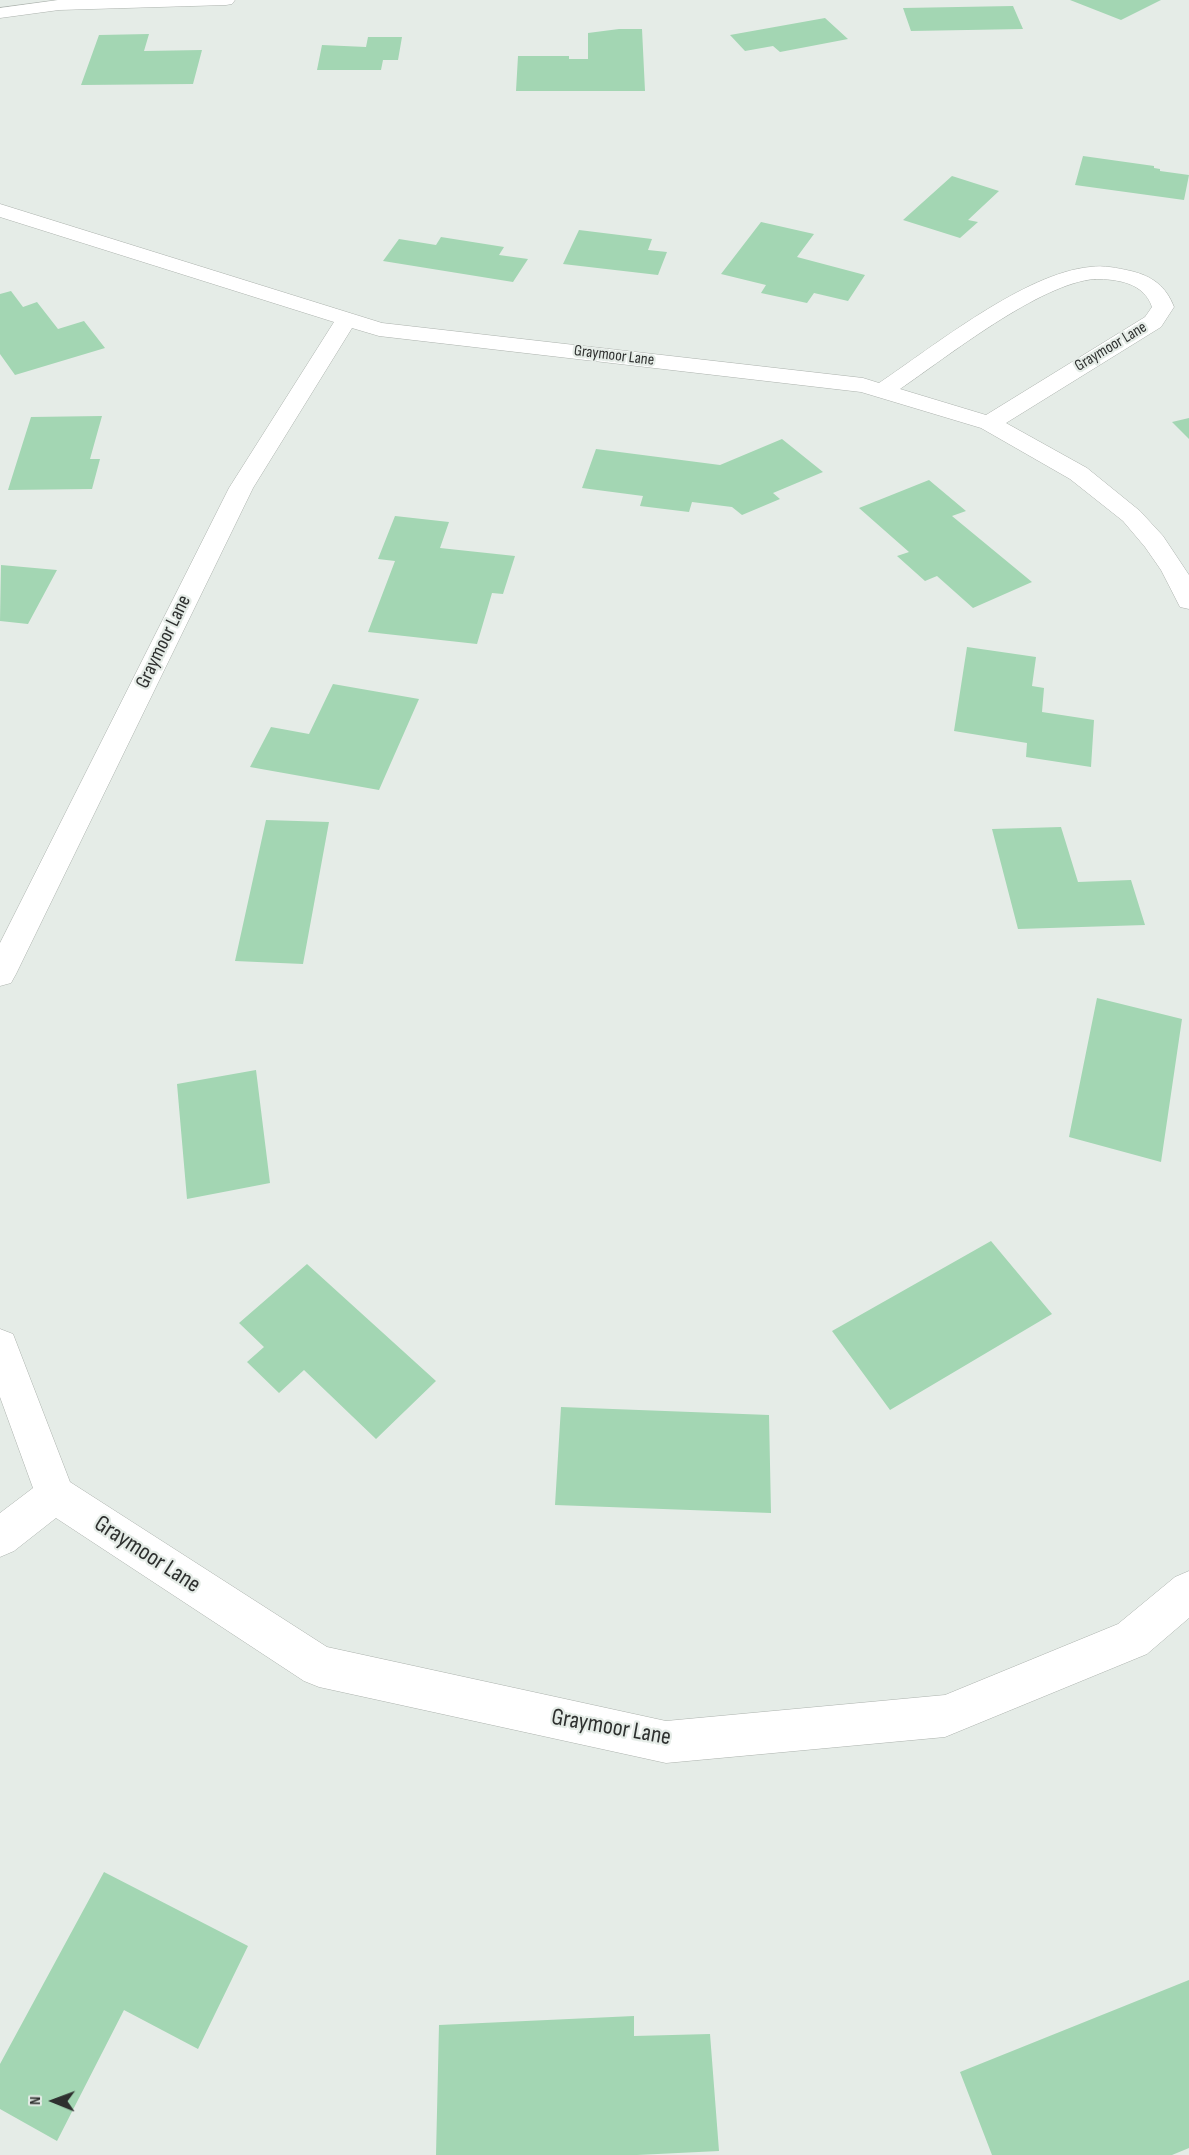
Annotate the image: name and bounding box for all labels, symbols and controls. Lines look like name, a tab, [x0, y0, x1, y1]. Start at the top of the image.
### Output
street label: Graymoor Lane	[1072, 318, 1150, 376]
street label: Graymoor Lane	[573, 342, 655, 370]
street label: Graymoor Lane	[131, 591, 197, 693]
street label: Graymoor Lane	[88, 1510, 206, 1600]
street label: Graymoor Lane	[549, 1703, 673, 1753]
north arrow	[24, 2071, 84, 2131]
text: N	[26, 2096, 45, 2105]

